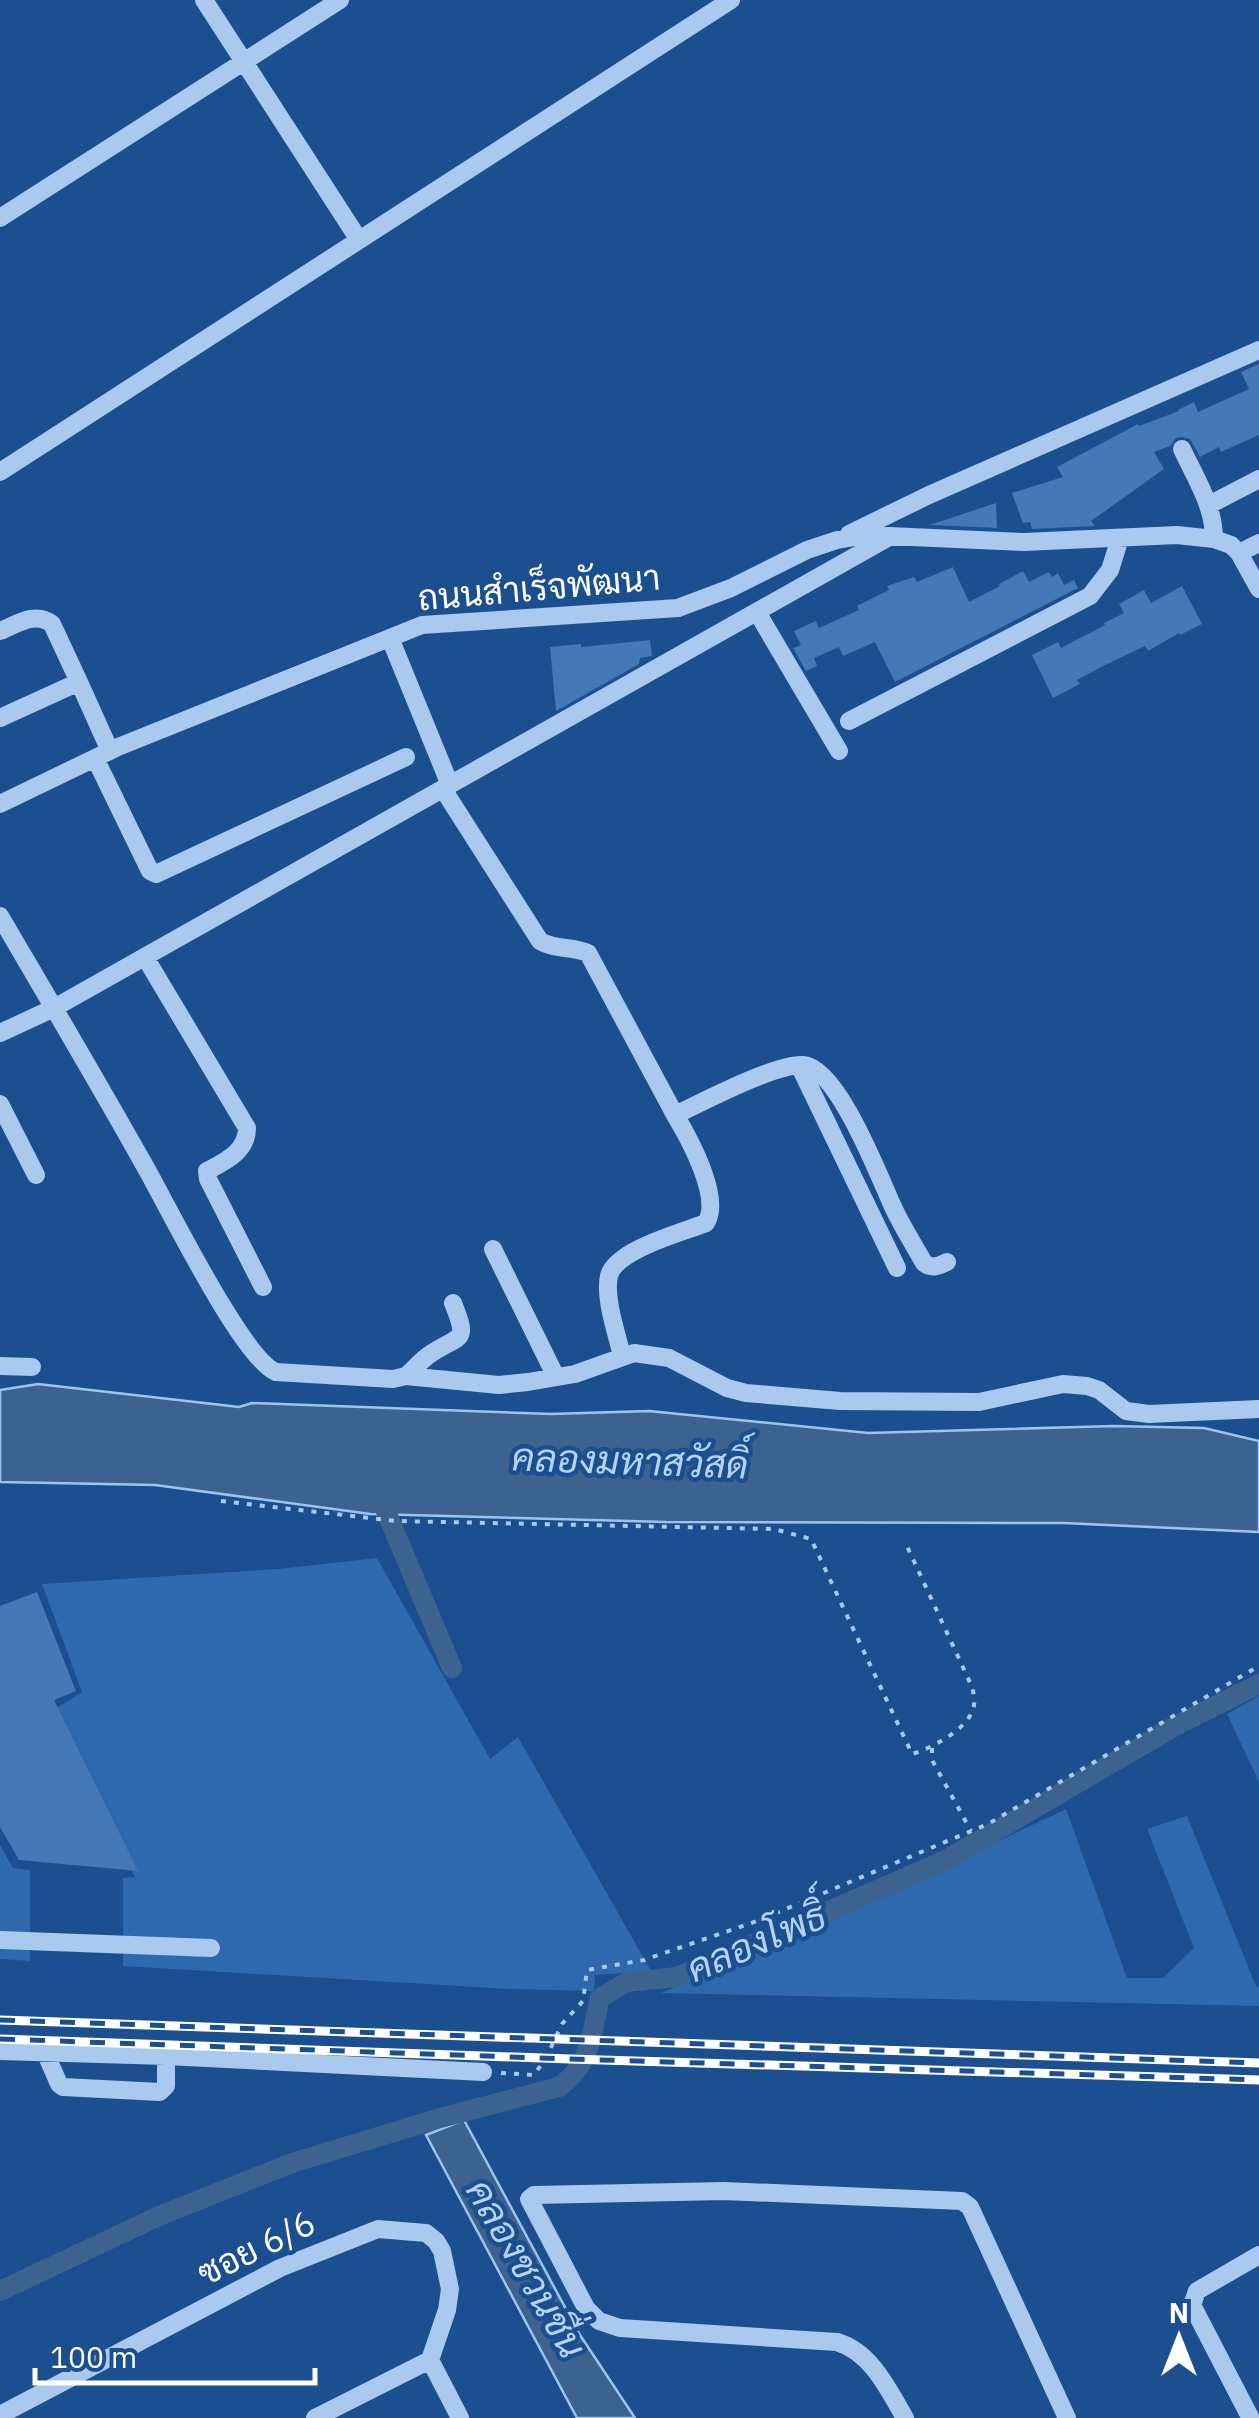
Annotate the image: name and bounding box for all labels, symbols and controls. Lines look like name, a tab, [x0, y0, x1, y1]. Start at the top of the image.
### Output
street label: ถนนสำเร็จพัฒนา	[416, 553, 662, 621]
water label: คลองมหาสวัสดิ์	[511, 1422, 756, 1489]
water label: คลองโพธิ์	[675, 1879, 839, 1992]
water label: คลองชวนชื่น	[456, 2165, 606, 2366]
street label: ซอย 6/6	[189, 2199, 323, 2295]
north arrow	[1129, 2288, 1229, 2388]
text: N	[1169, 2294, 1189, 2331]
scale bar	[35, 2323, 315, 2385]
text: 100 m	[50, 2337, 137, 2376]

